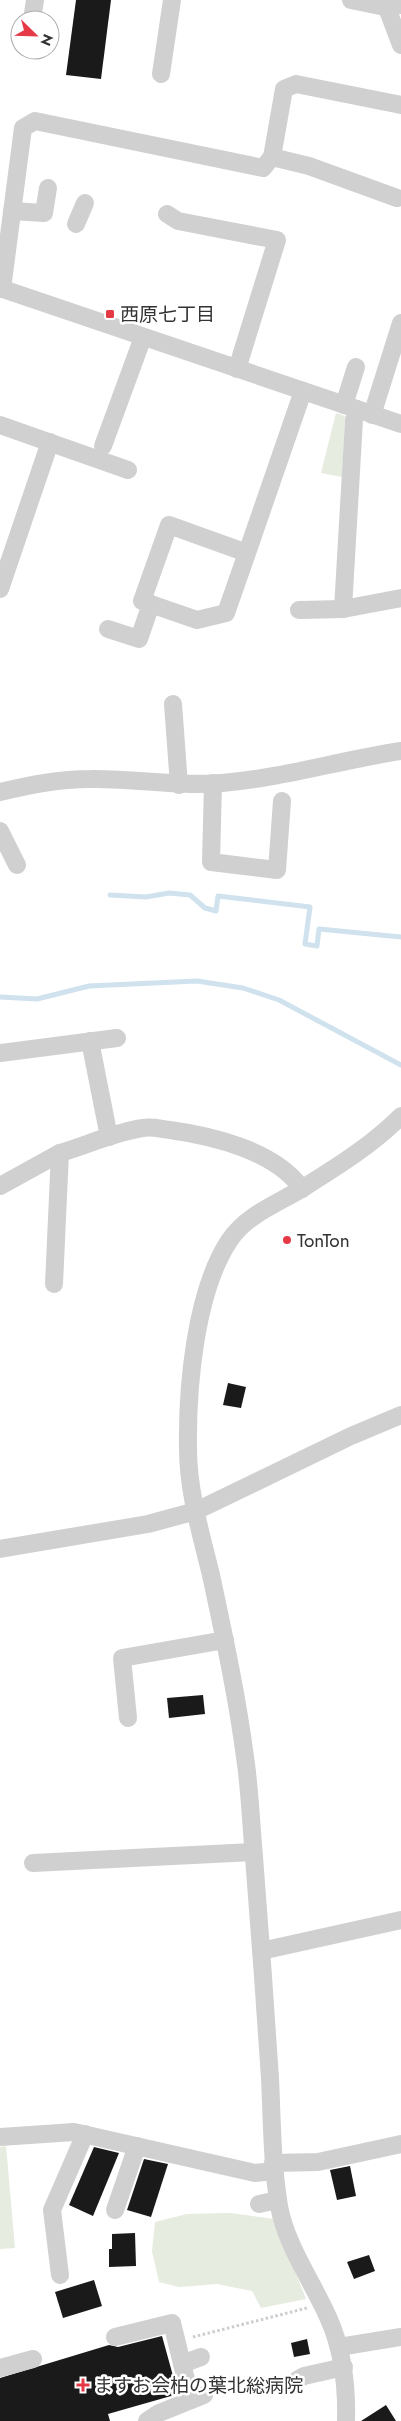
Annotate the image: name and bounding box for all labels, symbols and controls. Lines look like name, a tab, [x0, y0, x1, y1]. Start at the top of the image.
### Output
north arrow	[10, 10, 60, 60]
text: N	[36, 31, 58, 49]
place label: 西原七丁目	[120, 301, 215, 328]
marker: 西原七丁目	[104, 308, 116, 320]
place label: TonTon	[297, 1227, 350, 1254]
marker: TonTon	[281, 1234, 293, 1246]
place label: ますお会柏の葉北総病院	[94, 2372, 303, 2399]
marker: ますお会柏の葉北総病院	[76, 2378, 90, 2392]

